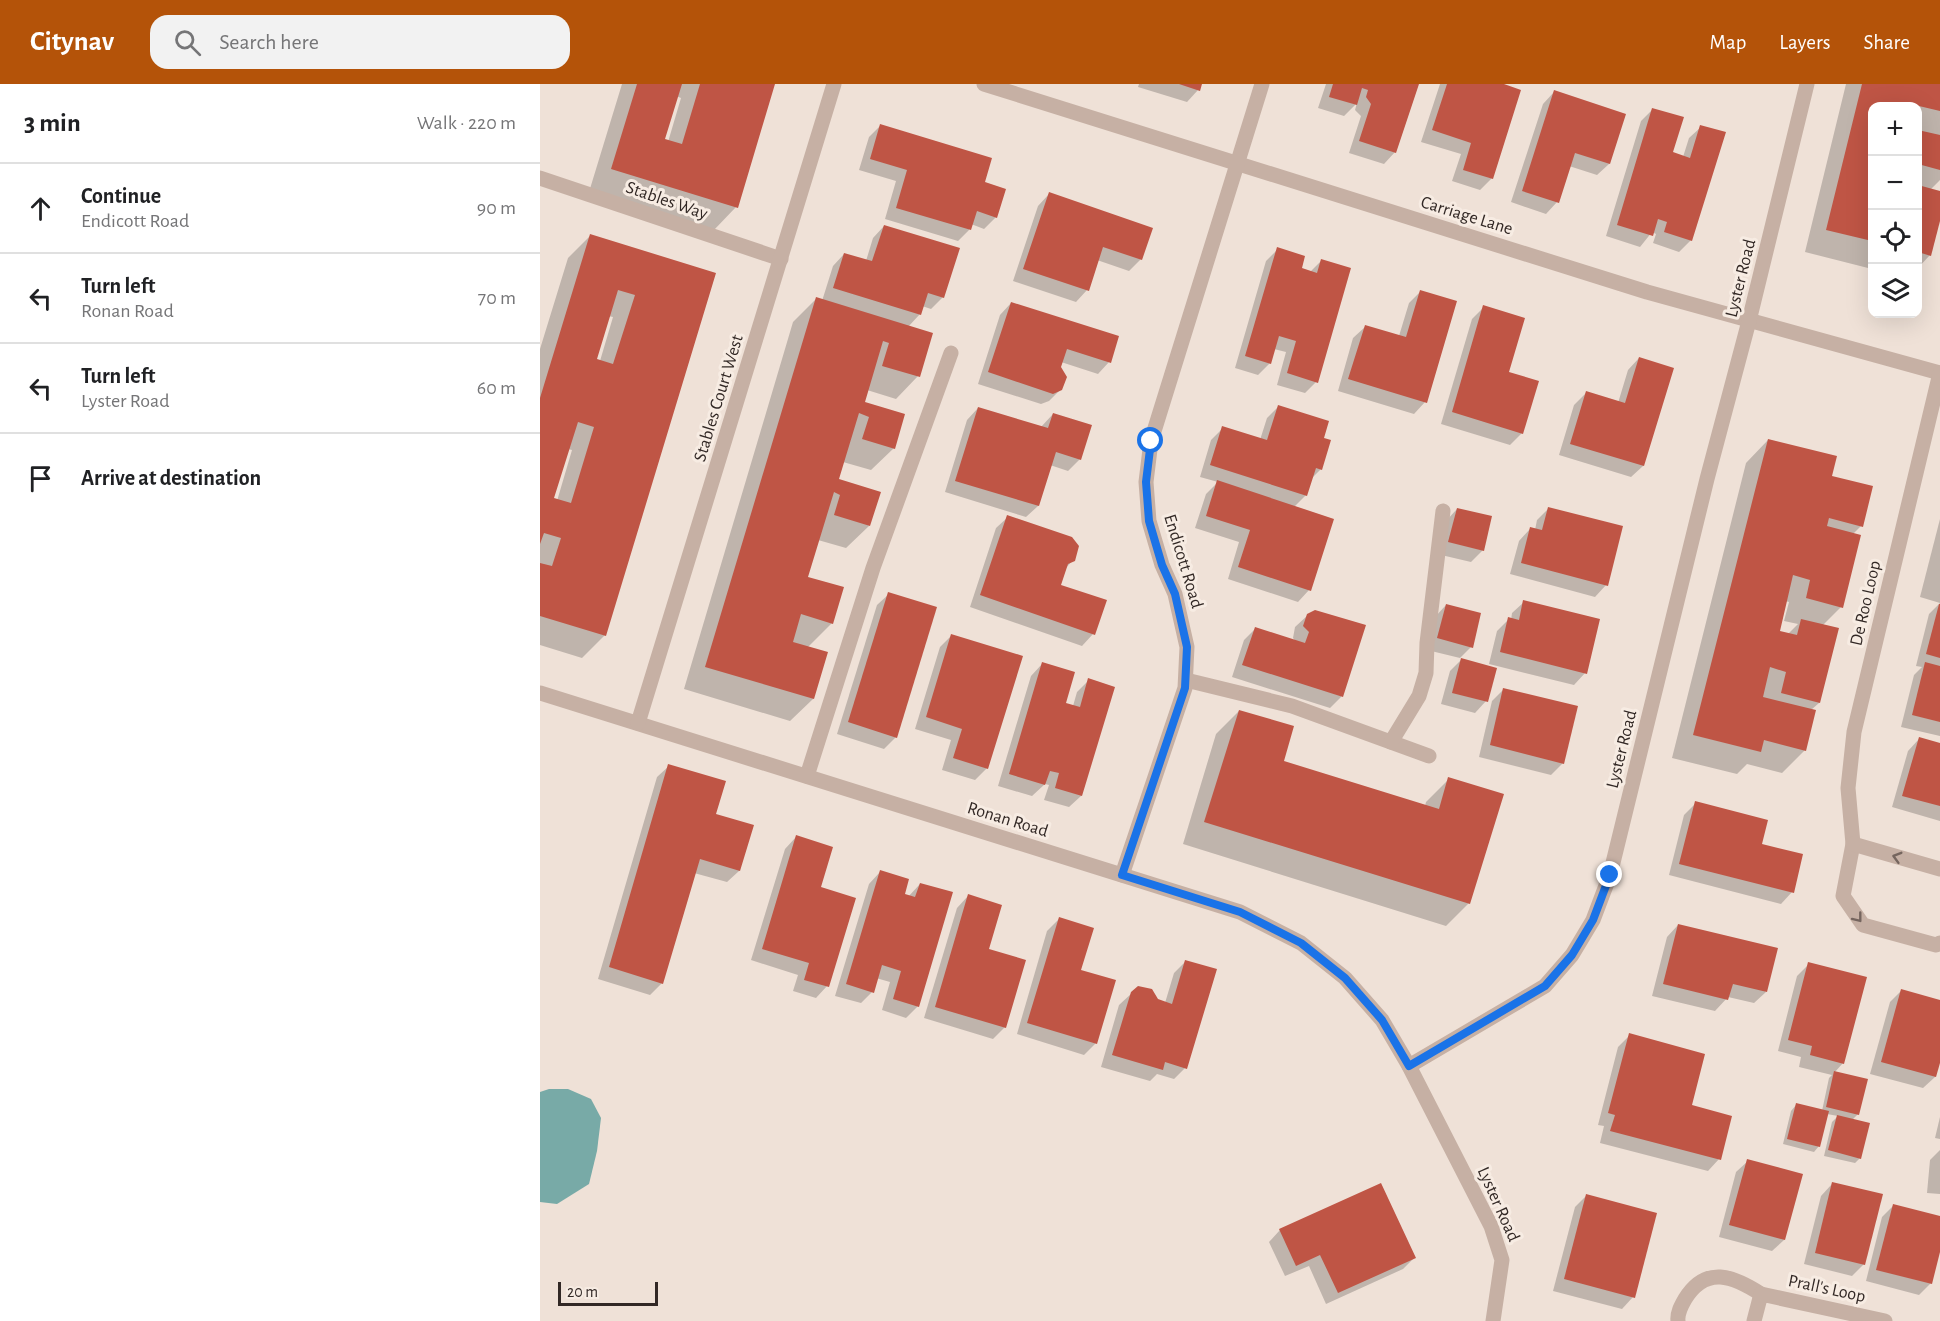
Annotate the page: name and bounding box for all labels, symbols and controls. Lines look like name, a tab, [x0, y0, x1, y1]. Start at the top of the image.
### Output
search box	[150, 15, 570, 69]
icon: search	[171, 26, 204, 59]
text: Citynav	[30, 28, 114, 56]
text: Search here	[219, 31, 319, 53]
text: Map	[1710, 32, 1746, 53]
text: Layers	[1779, 32, 1830, 53]
text: Share	[1863, 32, 1910, 53]
map controls	[1868, 102, 1922, 318]
button: +	[1868, 102, 1922, 156]
text: 3 min	[24, 110, 81, 136]
text: Walk · 220 m	[417, 113, 516, 133]
button: −	[1868, 156, 1922, 210]
street label: Stables Way	[624, 179, 710, 223]
text: Continue	[81, 185, 161, 207]
icon: ahead	[24, 192, 57, 225]
street label: Carriage Lane	[1419, 193, 1515, 238]
text: 90 m	[477, 198, 516, 218]
button: locate	[1868, 210, 1922, 264]
text: Endicott Road	[81, 211, 189, 231]
street label: Lyster Road	[1723, 237, 1759, 319]
button: layers	[1868, 264, 1922, 318]
text: Turn left	[81, 275, 155, 297]
icon: left	[24, 282, 57, 315]
text: 70 m	[478, 288, 516, 308]
text: Ronan Road	[81, 301, 174, 321]
street label: Stables Court West	[691, 333, 747, 464]
text: Turn left	[81, 365, 155, 387]
icon: left	[24, 372, 57, 405]
text: 60 m	[477, 378, 516, 398]
text: Lyster Road	[81, 391, 170, 411]
route start	[1137, 427, 1163, 453]
icon: arrive	[24, 462, 57, 495]
text: Arrive at destination	[81, 467, 261, 489]
street label: Endicott Road	[1160, 512, 1206, 611]
street label: De Roo Loop	[1847, 559, 1885, 648]
street label: Lyster Road	[1604, 708, 1640, 790]
street label: Ronan Road	[965, 799, 1050, 841]
one-way arrow	[1892, 852, 1903, 864]
route end	[1596, 861, 1622, 887]
one-way arrow	[1851, 911, 1862, 922]
street label: Lyster Road	[1474, 1164, 1523, 1245]
street label: Prall's Loop	[1786, 1272, 1867, 1306]
scale bar	[558, 1279, 658, 1306]
text: 20 m	[567, 1284, 598, 1300]

